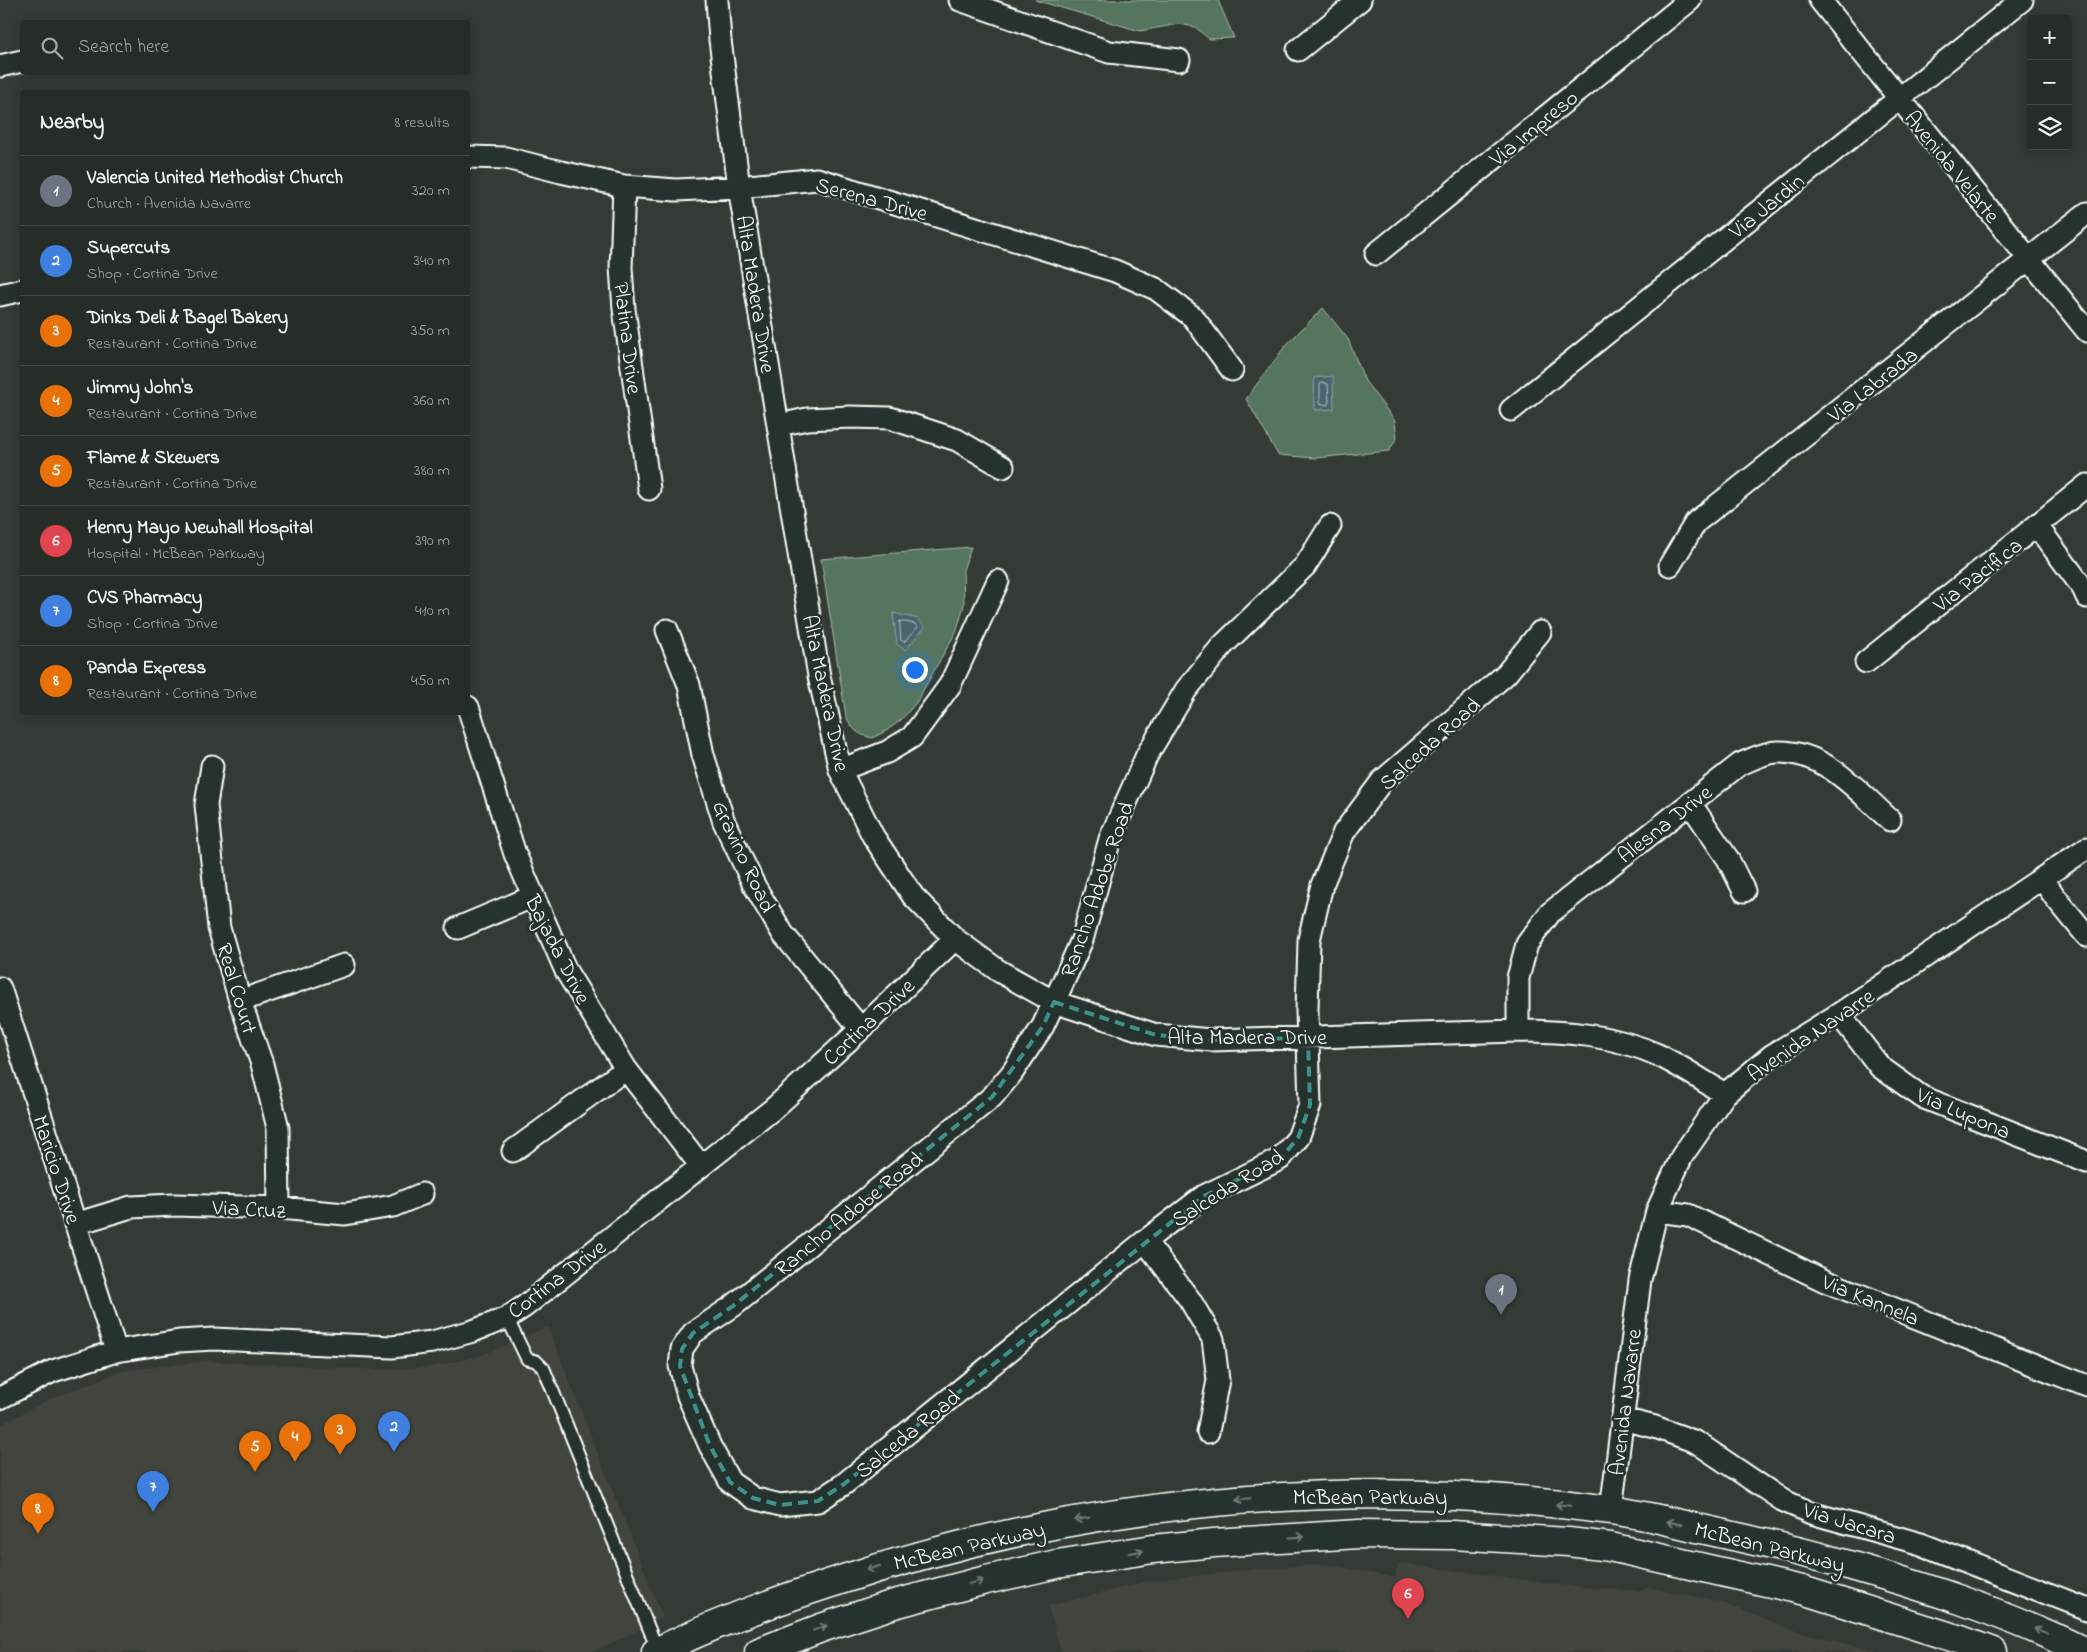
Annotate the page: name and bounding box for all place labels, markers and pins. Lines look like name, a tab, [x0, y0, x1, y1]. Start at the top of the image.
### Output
pin: 1	[1485, 1274, 1517, 1315]
pin: 2	[378, 1411, 410, 1452]
pin: 3	[324, 1414, 356, 1455]
pin: 4	[279, 1421, 311, 1462]
pin: 5	[239, 1431, 271, 1472]
pin: 7	[137, 1471, 169, 1512]
pin: 8	[22, 1493, 54, 1534]
pin: 6	[1392, 1578, 1424, 1619]

